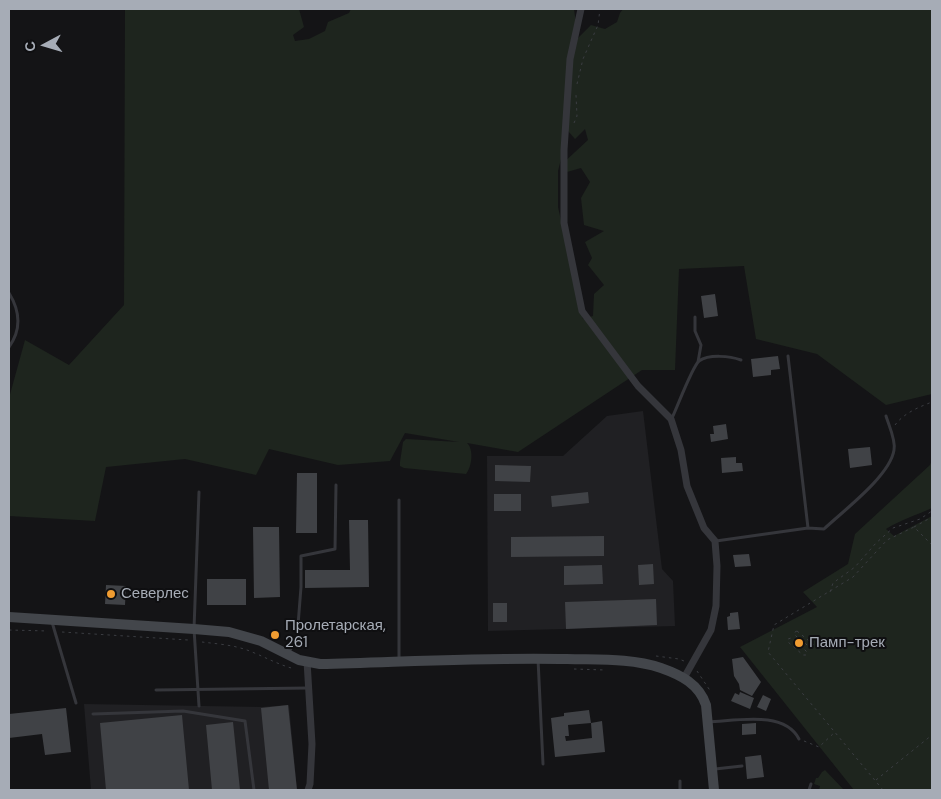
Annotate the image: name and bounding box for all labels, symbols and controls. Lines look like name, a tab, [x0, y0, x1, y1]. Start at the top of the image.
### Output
north arrow	[20, 20, 70, 70]
text: С	[21, 41, 40, 53]
place label: Северлес	[121, 585, 189, 603]
marker: Северлес	[105, 588, 117, 600]
place label: Пролетарская, 261	[285, 617, 386, 652]
marker: Пролетарская, 261	[269, 629, 281, 641]
place label: Памп-трек	[809, 634, 885, 652]
marker: Памп-трек	[793, 637, 805, 649]

